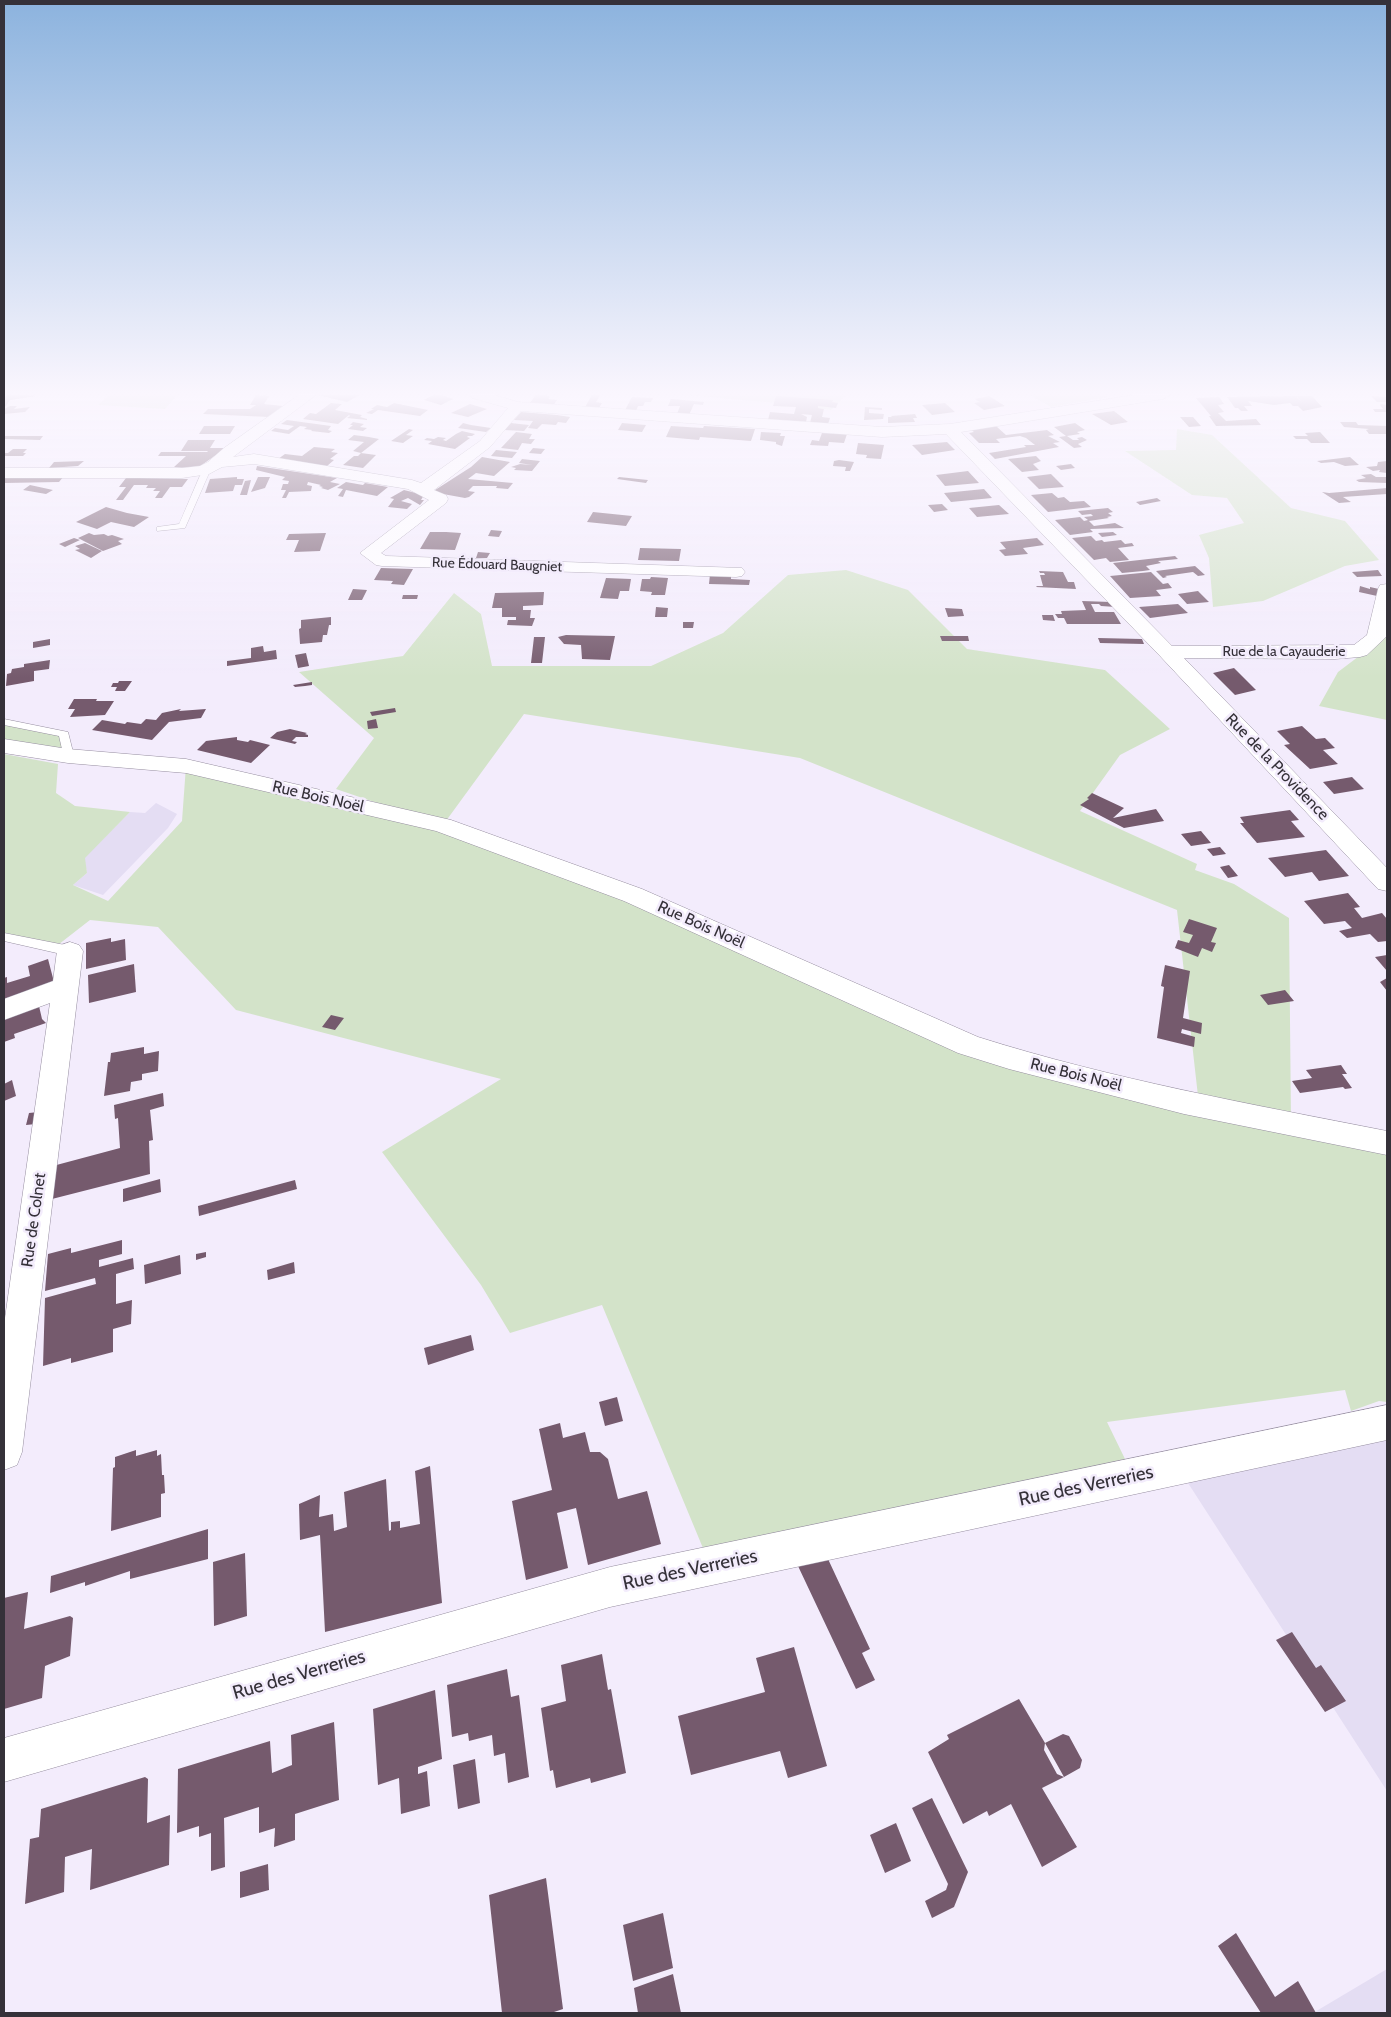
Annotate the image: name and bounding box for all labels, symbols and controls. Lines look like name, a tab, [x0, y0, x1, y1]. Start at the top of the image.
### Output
street label: Rue Édouard Baugniet	[432, 554, 562, 576]
street label: Rue de la Cayauderie	[1223, 644, 1345, 660]
street label: Rue de la Providence	[1221, 710, 1333, 824]
street label: Rue Bois Noël	[270, 777, 366, 817]
street label: Rue Bois Noël	[654, 897, 748, 953]
street label: Rue Bois Noël	[1028, 1054, 1124, 1096]
street label: Rue de Colnet	[18, 1172, 50, 1268]
street label: Rue des Verreries	[1017, 1461, 1155, 1511]
street label: Rue des Verreries	[621, 1545, 759, 1595]
street label: Rue des Verreries	[230, 1645, 368, 1705]

